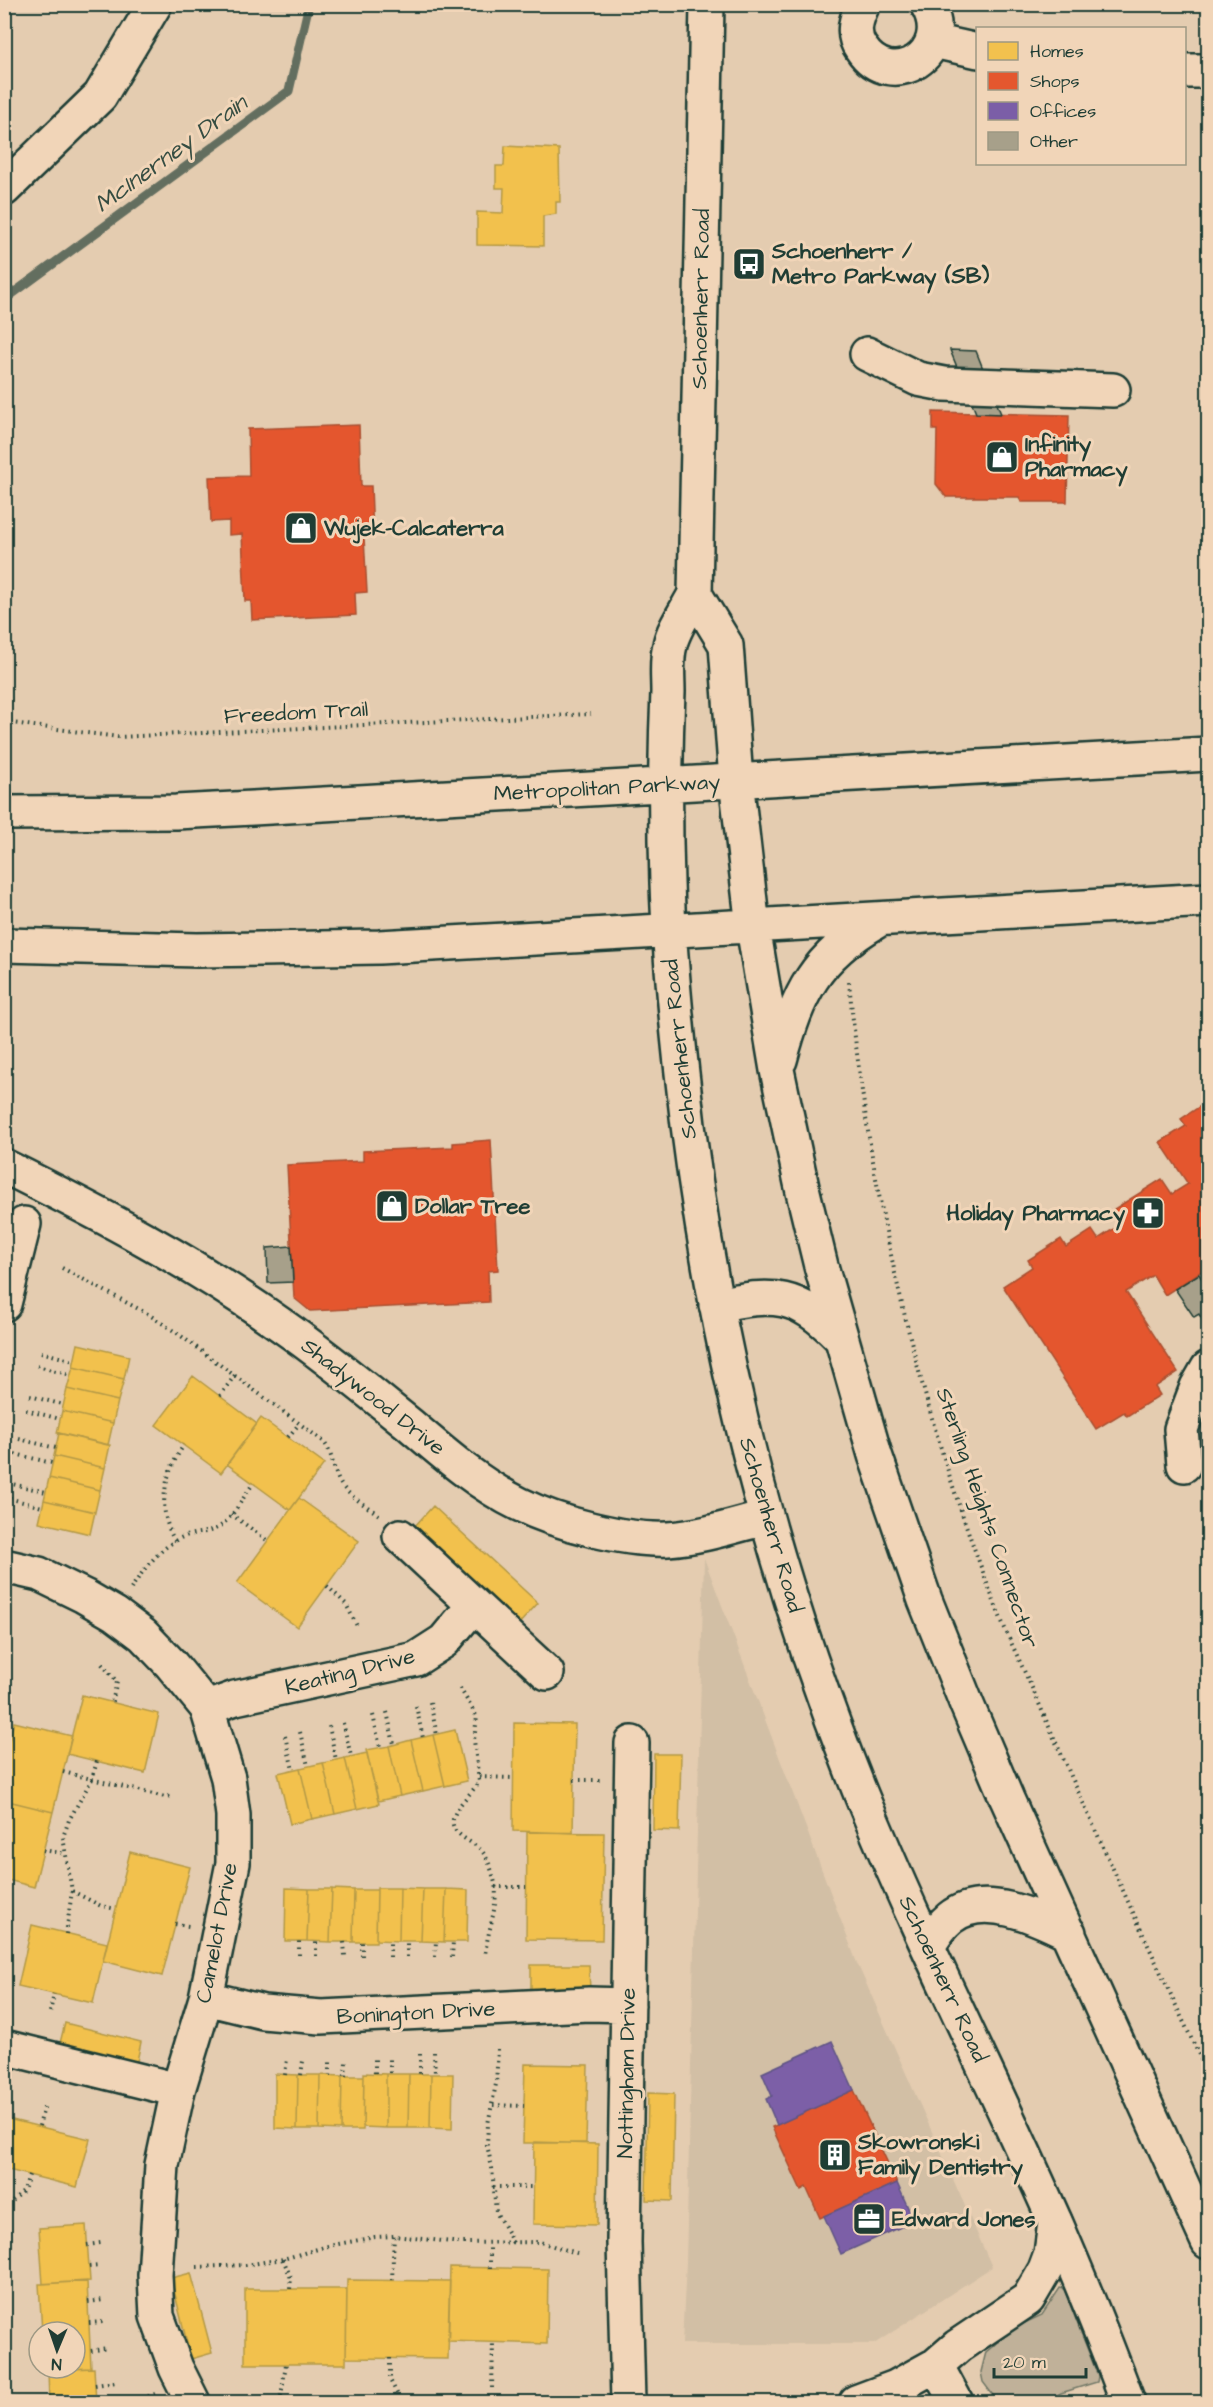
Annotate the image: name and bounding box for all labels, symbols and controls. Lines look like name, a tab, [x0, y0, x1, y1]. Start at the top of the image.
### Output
legend	[976, 27, 1186, 165]
text: Homes	[1030, 39, 1084, 64]
text: Shops	[1030, 69, 1080, 94]
water label: McInerney Drain	[88, 86, 256, 221]
text: Offices	[1030, 99, 1096, 124]
text: Other	[1030, 129, 1078, 154]
street label: Schoenherr Road	[684, 208, 718, 390]
place label: Schoenherr / Metro Parkway (SB)	[771, 236, 989, 294]
bus stop icon: Schoenherr / Metro Parkway (SB)	[731, 246, 767, 282]
place label: Infinity Pharmacy	[1025, 429, 1128, 487]
shop icon: Infinity Pharmacy	[984, 439, 1020, 475]
shop icon: Wujek-Calcaterra	[283, 510, 319, 546]
place label: Wujek-Calcaterra	[323, 513, 504, 544]
street label: Freedom Trail	[223, 694, 369, 732]
street label: Metropolitan Parkway	[493, 767, 721, 810]
street label: Schoenherr Road	[655, 958, 705, 1140]
shop icon: Dollar Tree	[374, 1188, 410, 1224]
place label: Dollar Tree	[415, 1191, 530, 1222]
pharmacy icon: Holiday Pharmacy	[1130, 1195, 1166, 1231]
place label: Holiday Pharmacy	[947, 1198, 1126, 1231]
street label: Shadywood Drive	[294, 1331, 452, 1464]
street label: Sterling Heights Connector	[927, 1384, 1046, 1653]
street label: Schoenherr Road	[731, 1434, 811, 1616]
street label: Keating Drive	[282, 1641, 419, 1704]
street label: Camelot Drive	[188, 1860, 246, 2006]
street label: Schoenherr Road	[891, 1891, 995, 2067]
street label: Nottingham Drive	[610, 1987, 645, 2159]
street label: Bonington Drive	[336, 1993, 496, 2034]
place label: Skowronski Family Dentistry	[857, 2127, 1024, 2185]
building icon: Skowronski Family Dentistry	[817, 2137, 853, 2173]
office icon: Edward Jones	[851, 2201, 887, 2237]
place label: Edward Jones	[892, 2204, 1035, 2235]
north arrow	[27, 2320, 87, 2380]
scale bar	[994, 2341, 1086, 2379]
text: 20 m	[1003, 2350, 1046, 2375]
text: N	[51, 2353, 62, 2375]

